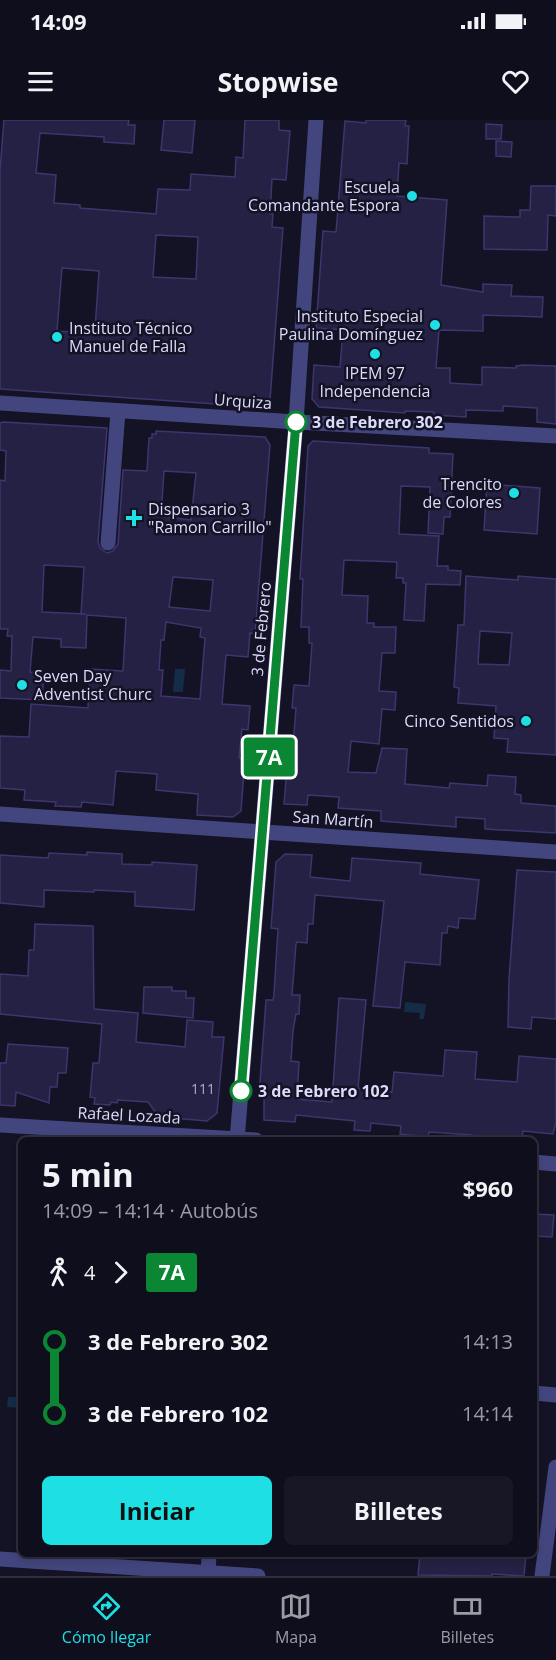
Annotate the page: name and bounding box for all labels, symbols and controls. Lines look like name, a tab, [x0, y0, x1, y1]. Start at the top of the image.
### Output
text: 14:09	[30, 6, 87, 36]
text: Stopwise	[217, 63, 339, 100]
icon: menu	[24, 65, 57, 98]
icon: heart	[499, 65, 532, 98]
place label: Escuela Comandante Espora	[248, 176, 400, 216]
marker: Escuela Comandante Espora	[405, 189, 419, 203]
place label: Instituto Especial Paulina Domínguez	[279, 305, 423, 345]
place label: Instituto Técnico Manuel de Falla	[69, 317, 192, 357]
marker: Instituto Especial Paulina Domínguez	[428, 318, 442, 332]
marker: Instituto Técnico Manuel de Falla	[50, 330, 64, 344]
marker: IPEM 97 Independencia	[368, 347, 382, 361]
place label: IPEM 97 Independencia	[320, 362, 430, 402]
street label: Urquiza	[213, 388, 273, 414]
marker: 3 de Febrero 302	[285, 411, 307, 433]
place label: 3 de Febrero 302	[312, 411, 443, 433]
place label: Trencito de Colores	[423, 473, 502, 513]
marker: Trencito de Colores	[507, 486, 521, 500]
place label: Dispensario 3 "Ramon Carrillo"	[148, 498, 272, 538]
marker: Dispensario 3 "Ramon Carrillo"	[125, 509, 143, 527]
street label: 3 de Febrero	[246, 581, 276, 677]
place label: Seven Day Adventist Churc	[34, 665, 152, 705]
marker: Seven Day Adventist Churc	[15, 678, 29, 692]
place label: Cinco Sentidos	[404, 710, 514, 732]
marker: Cinco Sentidos	[519, 714, 533, 728]
line badge: 7A	[242, 738, 296, 776]
text: 7A	[256, 743, 282, 771]
street label: San Martín	[292, 805, 374, 833]
house number: 111	[191, 1079, 215, 1098]
marker: 3 de Febrero 102	[230, 1080, 252, 1102]
place label: 3 de Febrero 102	[258, 1080, 389, 1102]
street label: Rafael Lozada	[77, 1101, 181, 1129]
text: 5 min	[42, 1152, 134, 1197]
text: $960	[463, 1173, 513, 1203]
text: 14:09 – 14:14 · Autobús	[42, 1197, 258, 1224]
icon: walk	[42, 1256, 75, 1289]
icon: forward	[104, 1256, 137, 1289]
text: 7A	[158, 1258, 185, 1286]
text: 4	[84, 1259, 95, 1286]
text: 3 de Febrero 302	[88, 1326, 268, 1356]
text: 14:13	[462, 1328, 513, 1355]
text: 3 de Febrero 102	[88, 1398, 268, 1428]
text: 14:14	[462, 1400, 513, 1427]
button: Iniciar	[42, 1476, 272, 1545]
button: Billetes	[284, 1476, 513, 1545]
tab: Cómo llegar	[62, 1590, 151, 1648]
tab: Mapa	[275, 1590, 317, 1648]
tab: Billetes	[440, 1590, 494, 1648]

